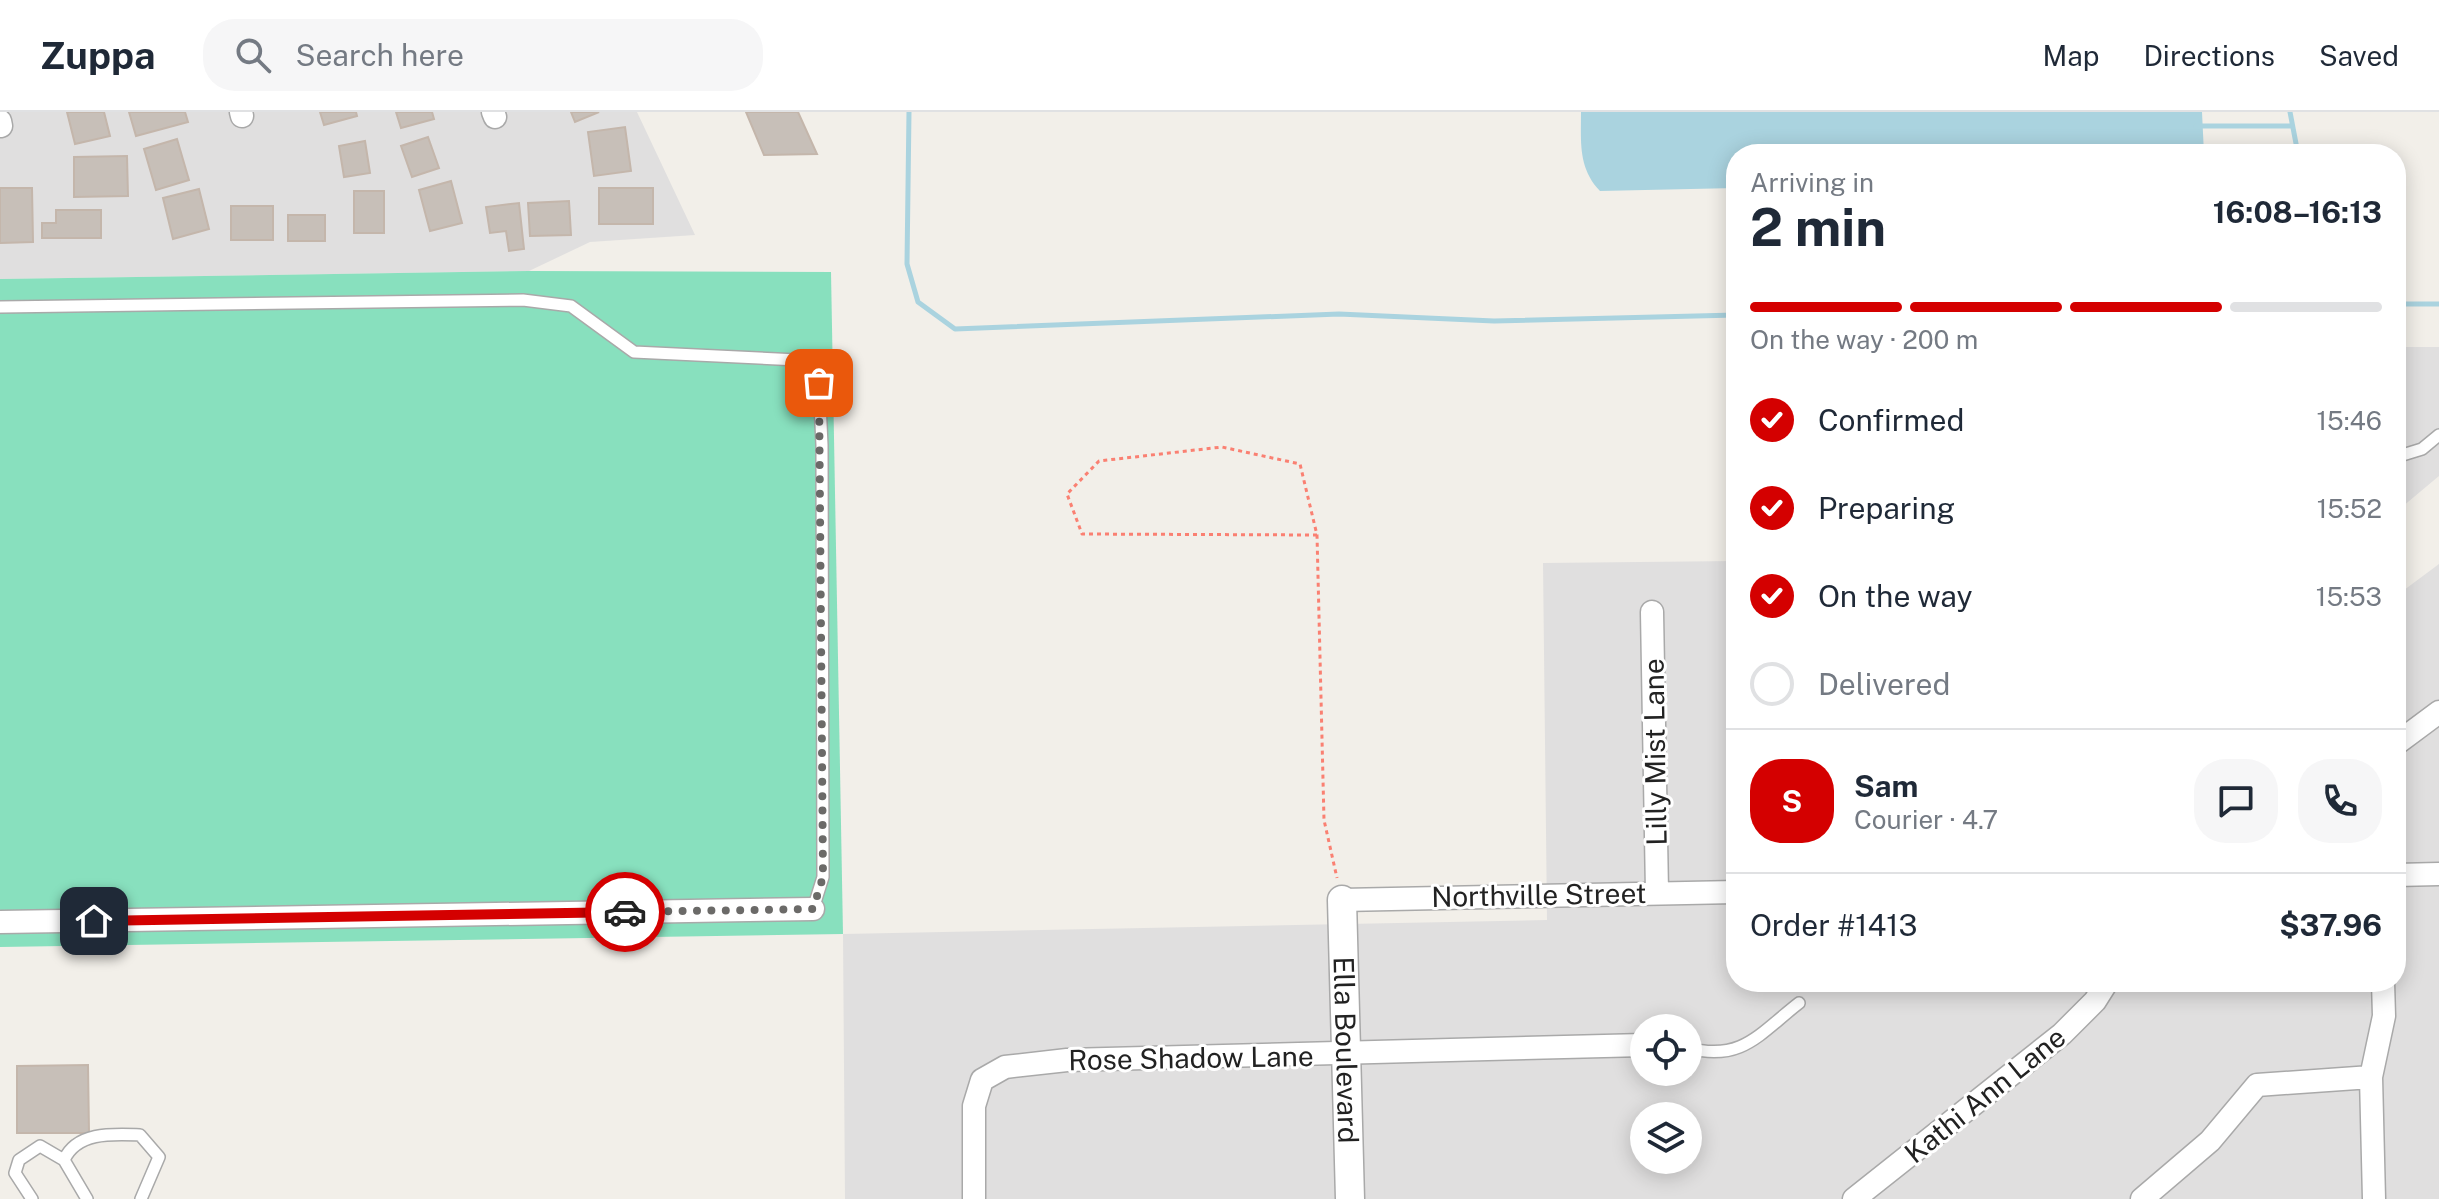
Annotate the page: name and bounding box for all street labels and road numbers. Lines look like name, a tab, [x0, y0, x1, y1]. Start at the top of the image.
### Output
street label: Lilly Mist Lane	[1636, 658, 1673, 846]
street label: Northville Street	[1431, 876, 1647, 913]
street label: Ella Boulevard	[1328, 956, 1366, 1144]
street label: Kathi Ann Lane	[1898, 1020, 2072, 1169]
street label: Rose Shadow Lane	[1068, 1039, 1314, 1076]

